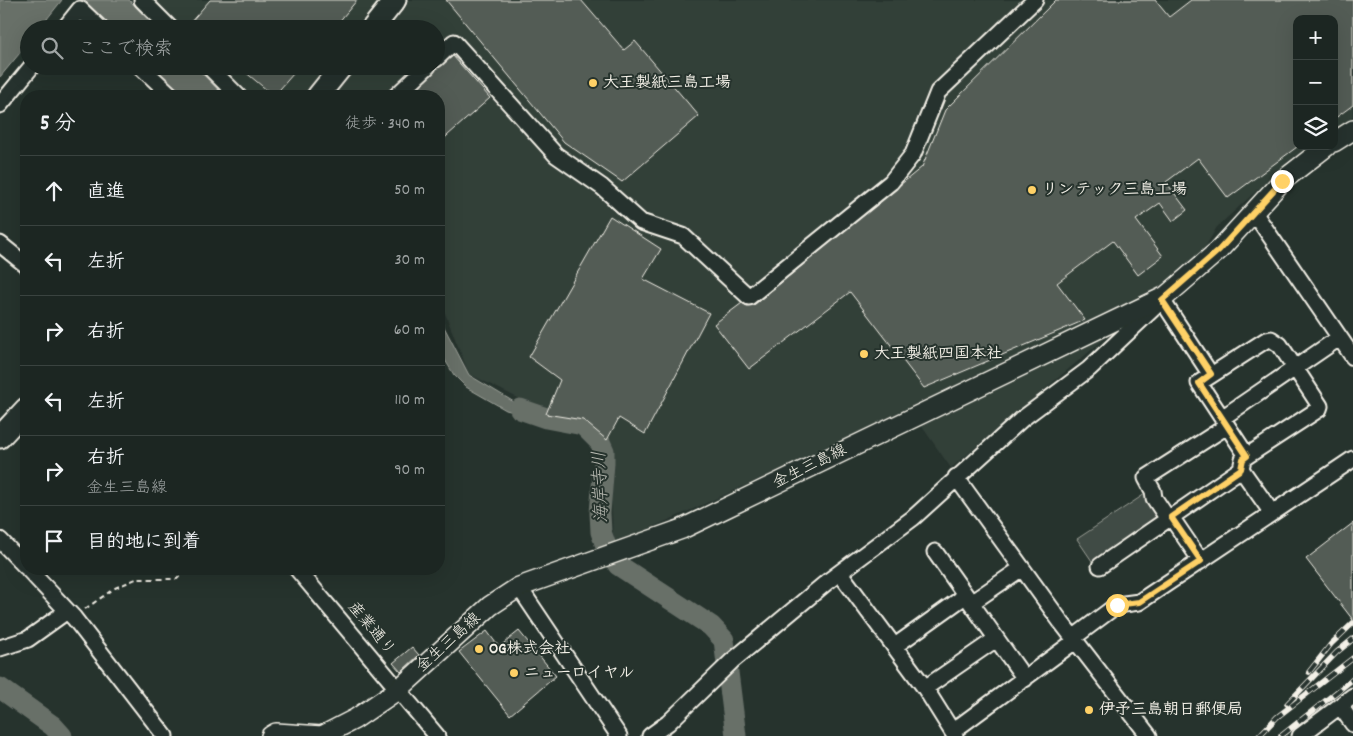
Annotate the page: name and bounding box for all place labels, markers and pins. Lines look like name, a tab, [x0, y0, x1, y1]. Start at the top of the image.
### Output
place label: 大王製紙三島工場	[603, 72, 731, 95]
marker: 大王製紙三島工場	[587, 77, 599, 89]
place label: リンテック三島工場	[1042, 179, 1187, 202]
marker: リンテック三島工場	[1026, 184, 1038, 196]
place label: 大王製紙四国本社	[874, 343, 1002, 366]
marker: 大王製紙四国本社	[858, 348, 870, 360]
place label: OG株式会社	[489, 638, 570, 661]
marker: OG株式会社	[473, 643, 485, 655]
place label: ニューロイヤル	[524, 662, 635, 685]
marker: ニューロイヤル	[508, 667, 520, 679]
place label: 伊予三島朝日郵便局	[1099, 699, 1243, 722]
marker: 伊予三島朝日郵便局	[1083, 704, 1095, 716]

